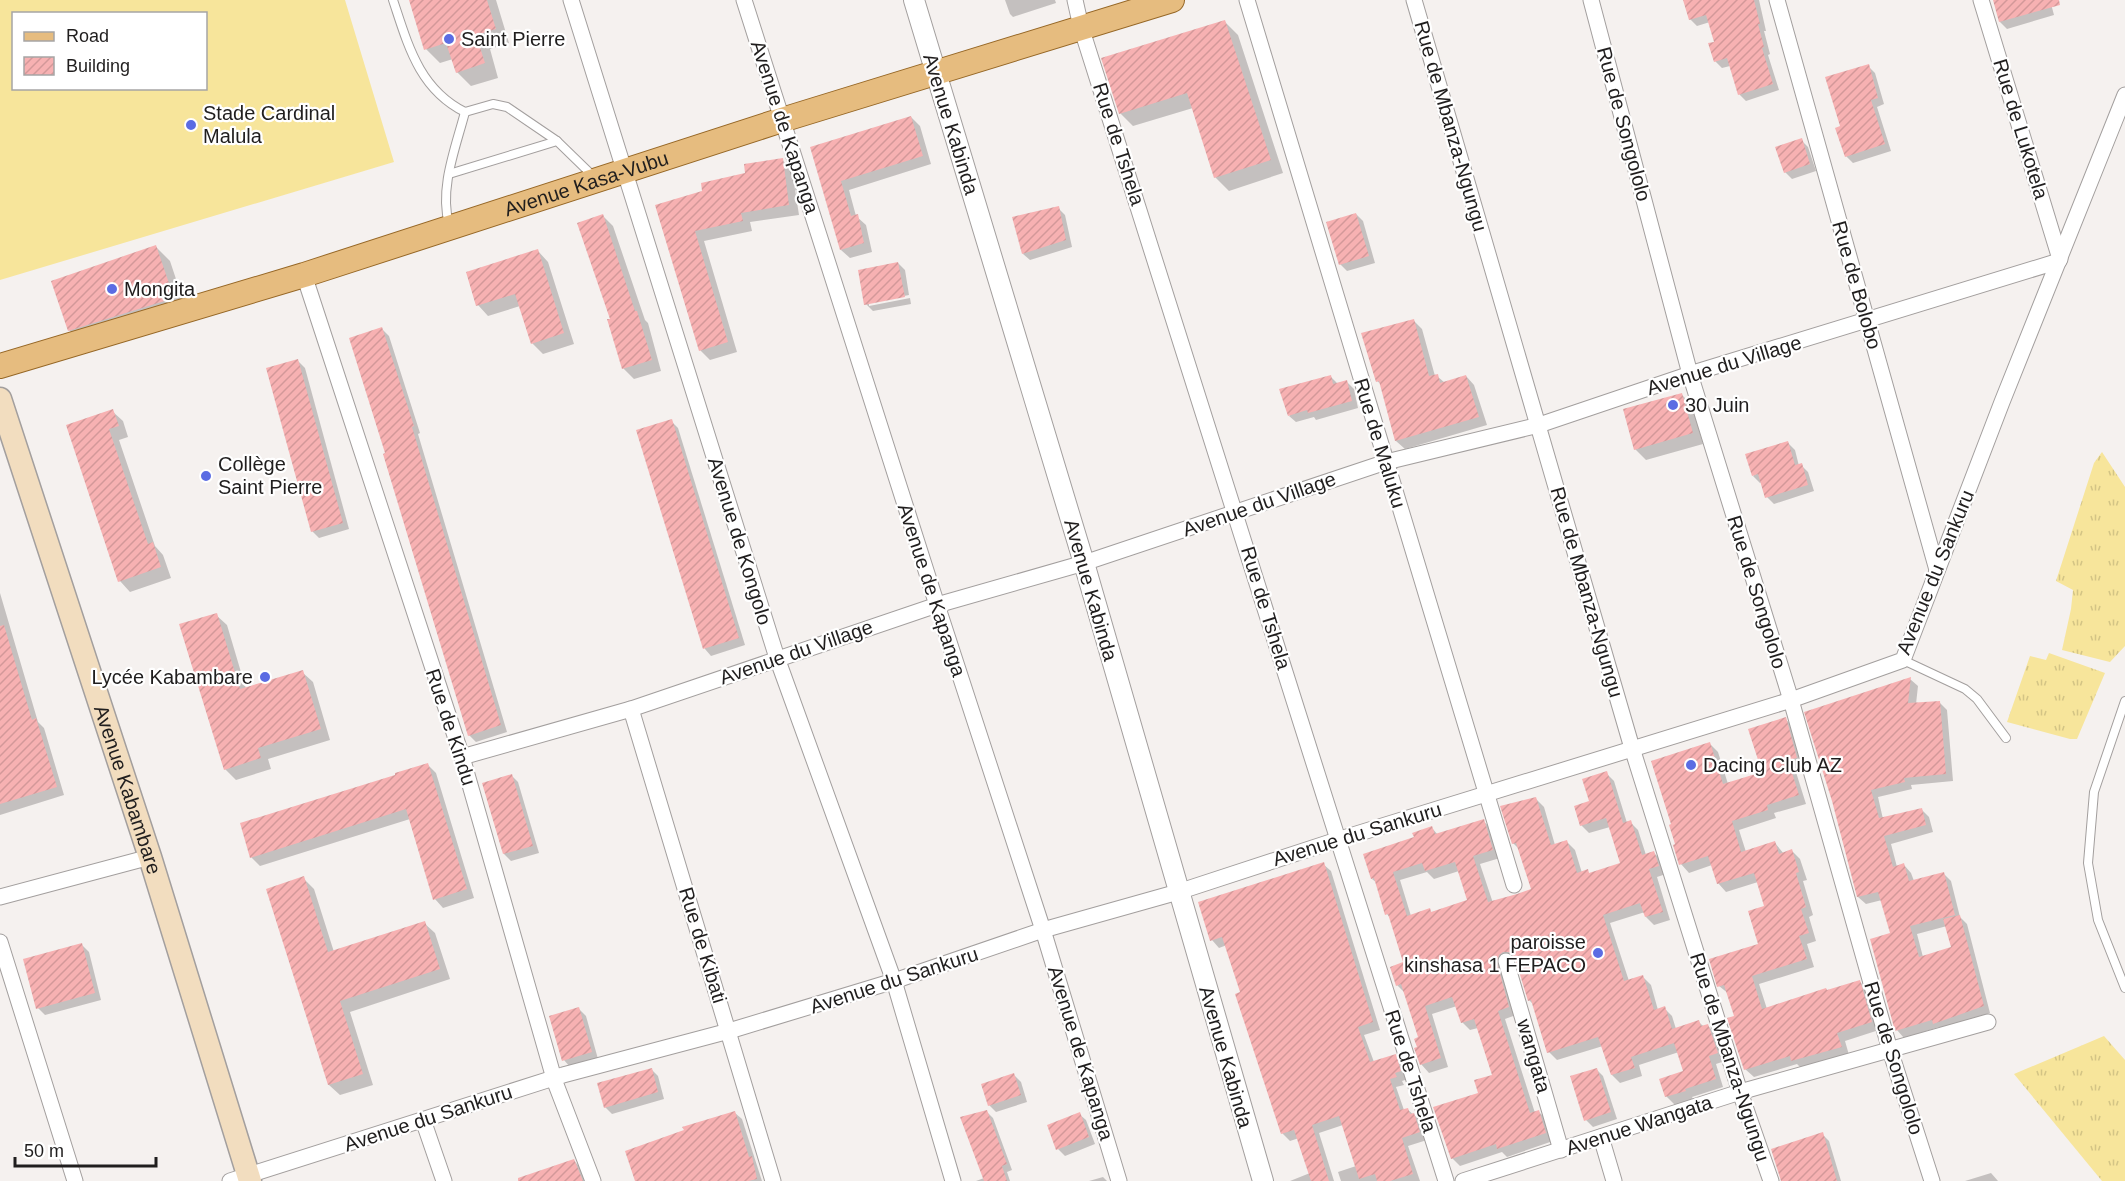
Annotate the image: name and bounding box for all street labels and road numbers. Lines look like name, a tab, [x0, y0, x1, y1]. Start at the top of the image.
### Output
street label: Rue de Mbanza-Ngungu	[1410, 18, 1492, 234]
street label: Avenue de Kapanga	[747, 38, 824, 217]
street label: Rue de Songololo	[1593, 44, 1655, 204]
street label: Avenue Kabinda	[919, 51, 983, 198]
street label: Rue de Lukotela	[1989, 56, 2053, 203]
street label: Rue de Tshela	[1089, 80, 1149, 209]
street label: Avenue Kasa-Vubu	[501, 147, 671, 220]
street label: Rue de Bolobo	[1828, 218, 1886, 352]
street label: Avenue du Village	[1644, 331, 1804, 399]
street label: Rue de Maluku	[1350, 375, 1410, 511]
street label: Avenue de Kongolo	[704, 454, 776, 628]
street label: Avenue du Village	[1180, 467, 1338, 541]
street label: Rue de Mbanza-Ngungu	[1546, 484, 1628, 700]
street label: Avenue du Sankuru	[1892, 487, 1978, 657]
street label: Avenue de Kapanga	[894, 501, 971, 680]
street label: Rue de Songololo	[1723, 513, 1791, 671]
street label: Avenue Kabinda	[1060, 517, 1122, 664]
street label: Rue de Tshela	[1237, 544, 1295, 673]
street label: Avenue du Village	[717, 615, 875, 689]
street label: Rue de Kindu	[422, 666, 480, 788]
street label: Avenue Kabambare	[90, 702, 166, 877]
street label: Avenue du Sankuru	[1270, 798, 1444, 870]
street label: Rue de Kibati	[675, 884, 731, 1006]
street label: Avenue du Sankuru	[807, 942, 981, 1018]
street label: Rue de Mbanza-Ngungu	[1686, 950, 1774, 1164]
street label: Avenue de Kapanga	[1044, 963, 1118, 1144]
street label: Rue de Songololo	[1860, 979, 1928, 1137]
street label: Avenue Kabinda	[1195, 984, 1257, 1131]
street label: Rue de Tshela	[1381, 1007, 1441, 1136]
street label: wangata	[1513, 1016, 1555, 1096]
street label: Avenue du Sankuru	[341, 1080, 515, 1156]
street label: Avenue Wangata	[1563, 1091, 1716, 1159]

